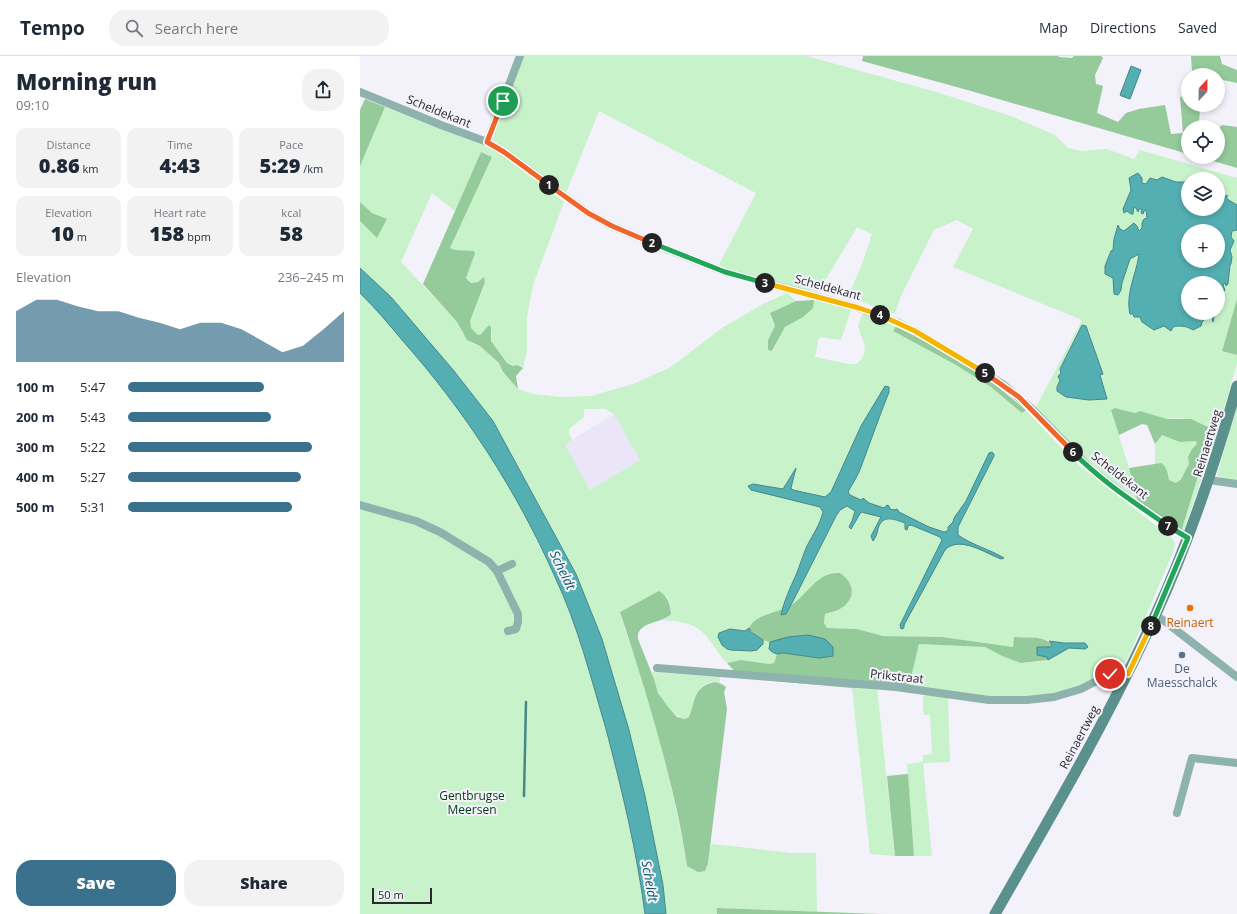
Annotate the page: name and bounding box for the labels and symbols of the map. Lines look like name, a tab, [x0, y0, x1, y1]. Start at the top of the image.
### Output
north arrow	[1181, 68, 1225, 112]
pin	[486, 84, 520, 118]
street label: Scheldekant	[404, 90, 474, 132]
pin: 1	[539, 175, 559, 195]
pin: 2	[642, 233, 662, 253]
street label: Scheldekant	[793, 270, 863, 304]
pin: 3	[755, 273, 775, 293]
pin: 4	[870, 305, 890, 325]
pin: 5	[975, 363, 995, 383]
street label: Reinaertweg	[1189, 407, 1225, 479]
pin: 6	[1063, 442, 1083, 462]
street label: Scheldekant	[1088, 447, 1152, 503]
pin: 7	[1158, 516, 1178, 536]
water label: Scheldt	[546, 547, 580, 593]
marker: Reinaert	[1185, 603, 1195, 613]
place label: Reinaert	[1166, 614, 1214, 631]
pin: 8	[1141, 616, 1161, 636]
marker: De Maesschalck	[1177, 650, 1187, 660]
pin	[1093, 657, 1127, 691]
place label: De Maesschalck	[1147, 660, 1218, 691]
street label: Prikstraat	[869, 665, 925, 687]
street label: Reinaertweg	[1055, 702, 1103, 772]
park label: Gentbrugse Meersen	[439, 787, 505, 818]
water label: Scheldt	[638, 859, 663, 904]
scale bar	[372, 886, 432, 905]

